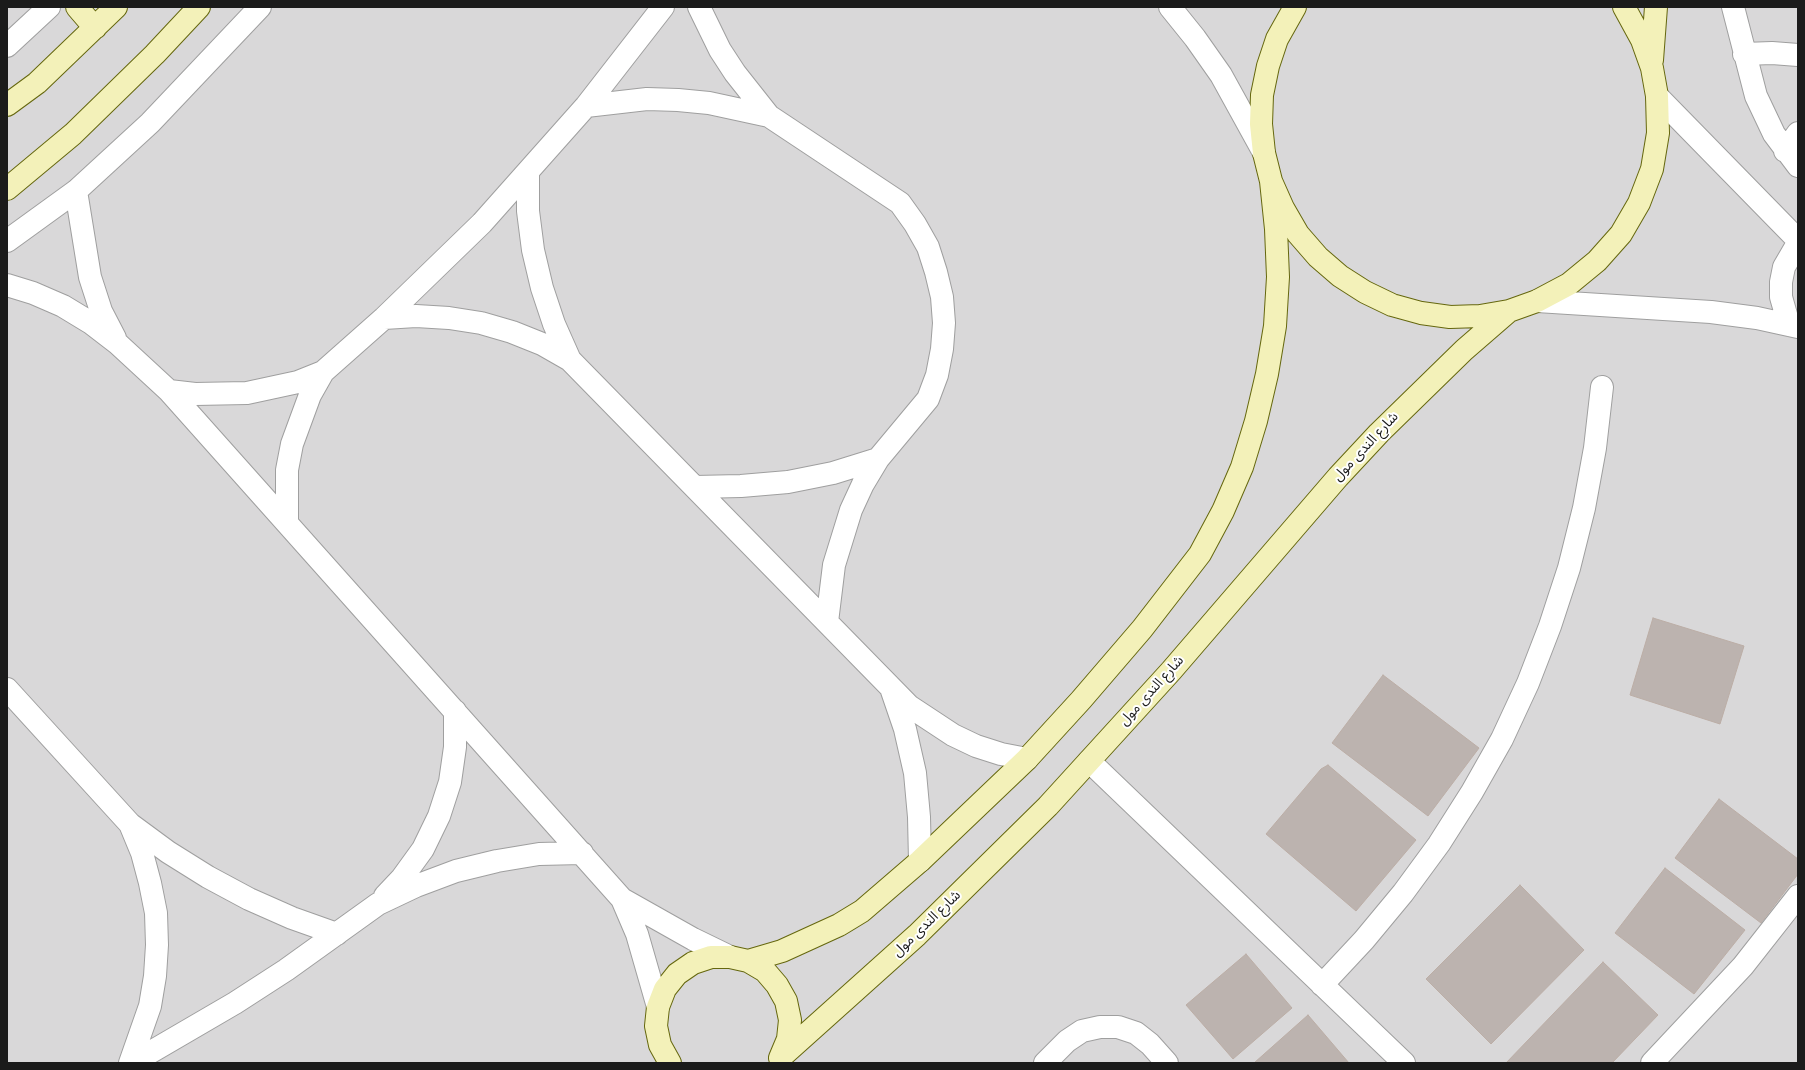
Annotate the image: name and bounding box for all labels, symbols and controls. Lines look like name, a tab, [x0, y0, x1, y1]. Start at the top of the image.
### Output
street label: شارع الندى مول	[1330, 409, 1402, 485]
street label: شارع الندى مول	[1116, 653, 1188, 729]
street label: شارع الندى مول	[889, 887, 965, 961]

